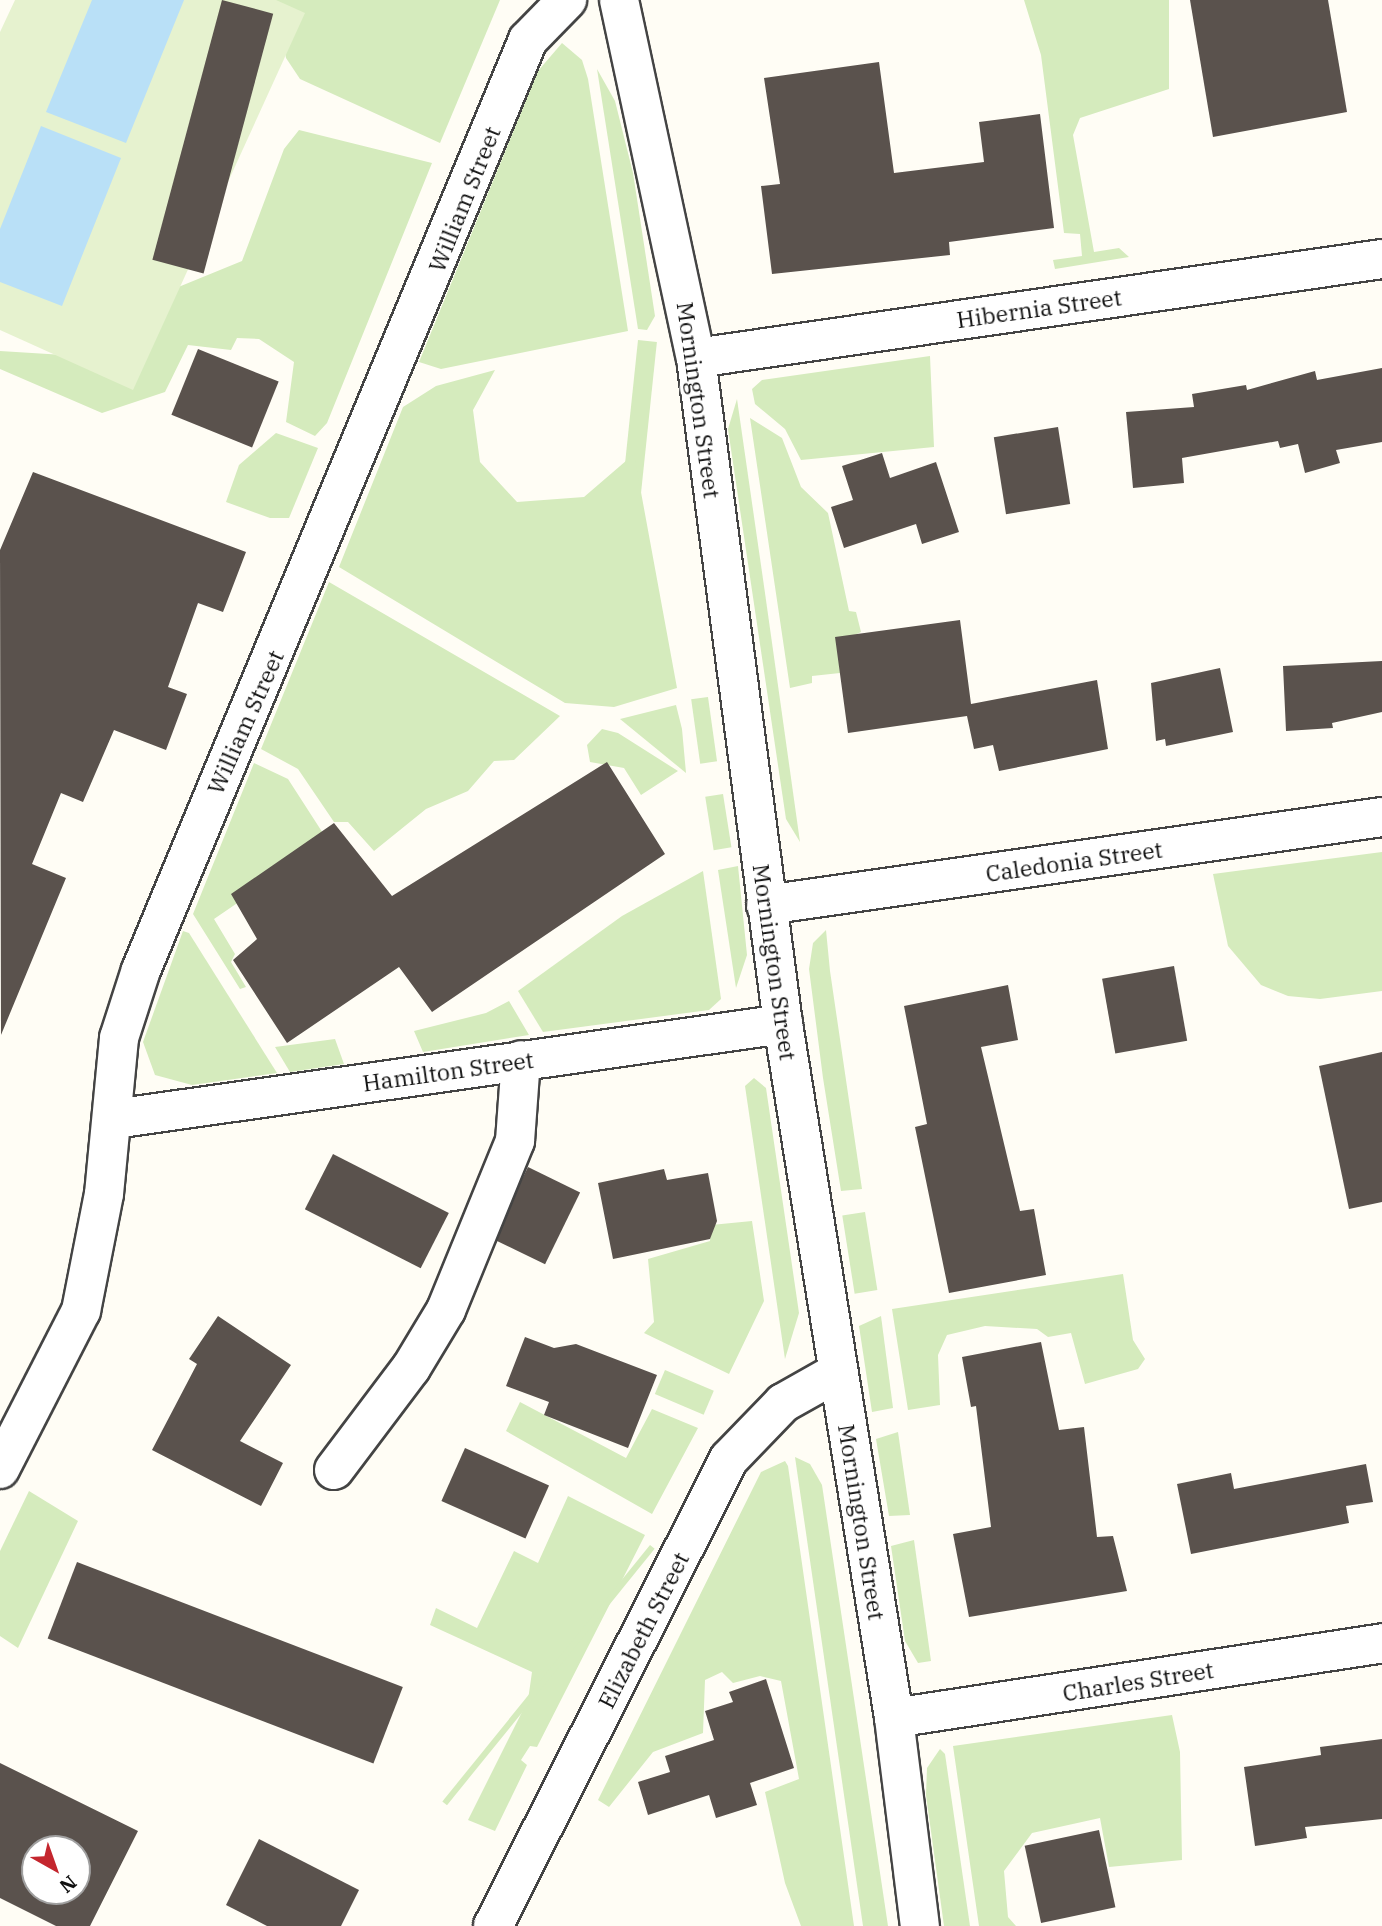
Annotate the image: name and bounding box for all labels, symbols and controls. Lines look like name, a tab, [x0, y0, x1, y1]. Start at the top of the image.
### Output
street label: William Street	[422, 122, 506, 276]
street label: Hibernia Street	[955, 283, 1123, 333]
street label: Mornington Street	[672, 300, 726, 500]
street label: William Street	[201, 646, 289, 798]
street label: Caledonia Street	[984, 835, 1164, 887]
street label: Mornington Street	[748, 862, 802, 1062]
street label: Hamilton Street	[361, 1045, 535, 1097]
street label: Mornington Street	[833, 1422, 891, 1622]
street label: Elizabeth Street	[592, 1547, 694, 1713]
street label: Charles Street	[1061, 1655, 1215, 1707]
north arrow	[21, 1835, 91, 1905]
text: N	[55, 1871, 82, 1899]

